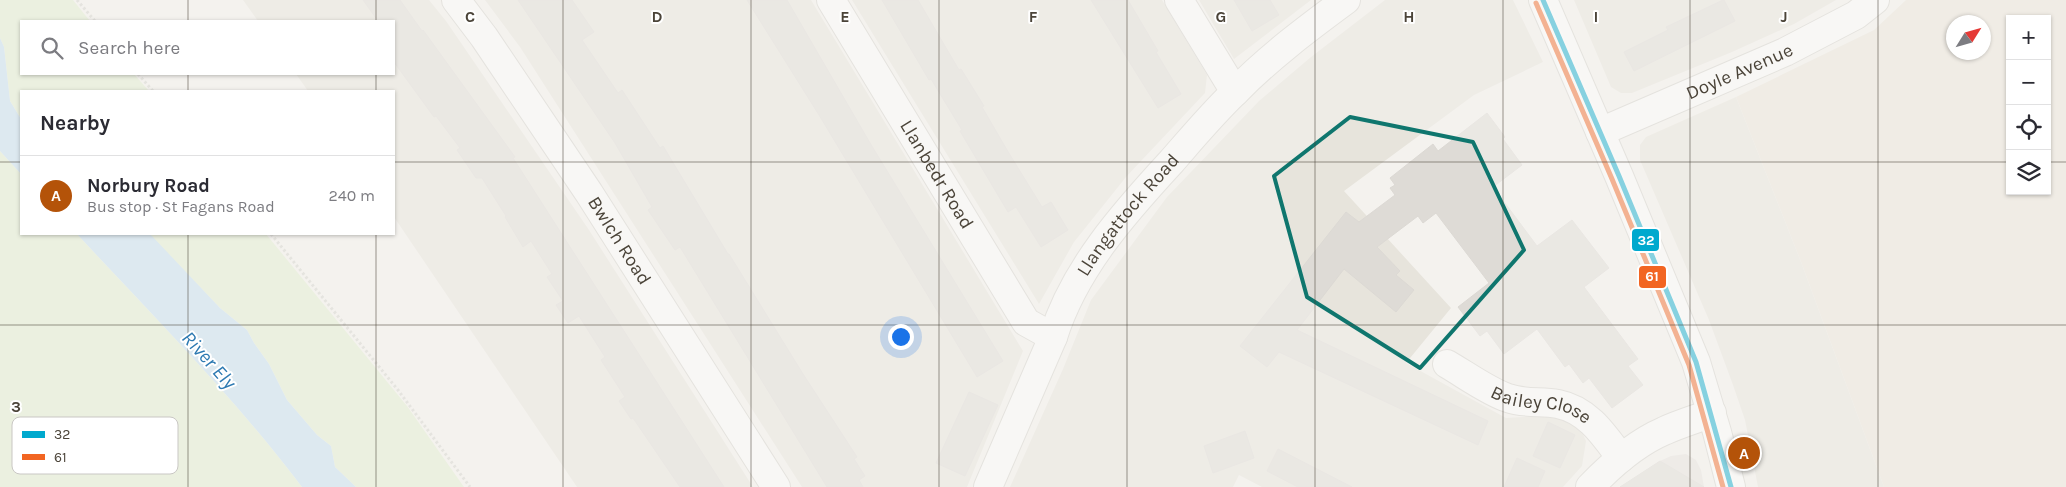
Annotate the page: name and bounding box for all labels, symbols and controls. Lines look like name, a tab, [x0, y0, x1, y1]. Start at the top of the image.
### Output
text: C	[465, 7, 475, 26]
text: D	[652, 7, 663, 26]
text: E	[840, 7, 850, 26]
text: F	[1029, 7, 1038, 26]
text: G	[1216, 7, 1226, 26]
text: H	[1403, 7, 1415, 26]
text: I	[1594, 7, 1598, 26]
text: J	[1780, 7, 1788, 26]
north arrow	[1946, 15, 1991, 60]
map controls	[2006, 15, 2051, 195]
button: +	[2006, 15, 2051, 60]
search box	[20, 20, 395, 75]
icon: search	[38, 34, 66, 62]
text: Search here	[78, 37, 180, 59]
street label: Doyle Avenue	[1683, 39, 1797, 104]
button: −	[2006, 60, 2051, 105]
button: locate	[2006, 105, 2051, 150]
text: Nearby	[40, 111, 110, 135]
street label: Llanbedr Road	[895, 116, 978, 233]
street label: Llangattock Road	[1072, 149, 1184, 280]
button: layers	[2006, 150, 2051, 195]
text: Norbury Road	[87, 175, 210, 197]
text: A	[51, 186, 61, 205]
text: 240 m	[329, 186, 375, 205]
street label: Bwlch Road	[583, 192, 656, 289]
text: Bus stop · St Fagans Road	[87, 197, 275, 216]
line badge: 32	[1631, 228, 1660, 252]
text: 32	[1637, 232, 1655, 249]
line badge: 61	[1638, 265, 1667, 289]
text: 61	[1645, 268, 1659, 285]
your location	[888, 324, 914, 350]
water label: River Ely	[177, 326, 242, 395]
street label: Bailey Close	[1487, 381, 1596, 428]
text: 3	[11, 397, 21, 416]
legend	[12, 417, 178, 474]
text: 32	[54, 426, 70, 443]
pin: A	[1728, 434, 1760, 472]
text: 61	[54, 449, 67, 466]

